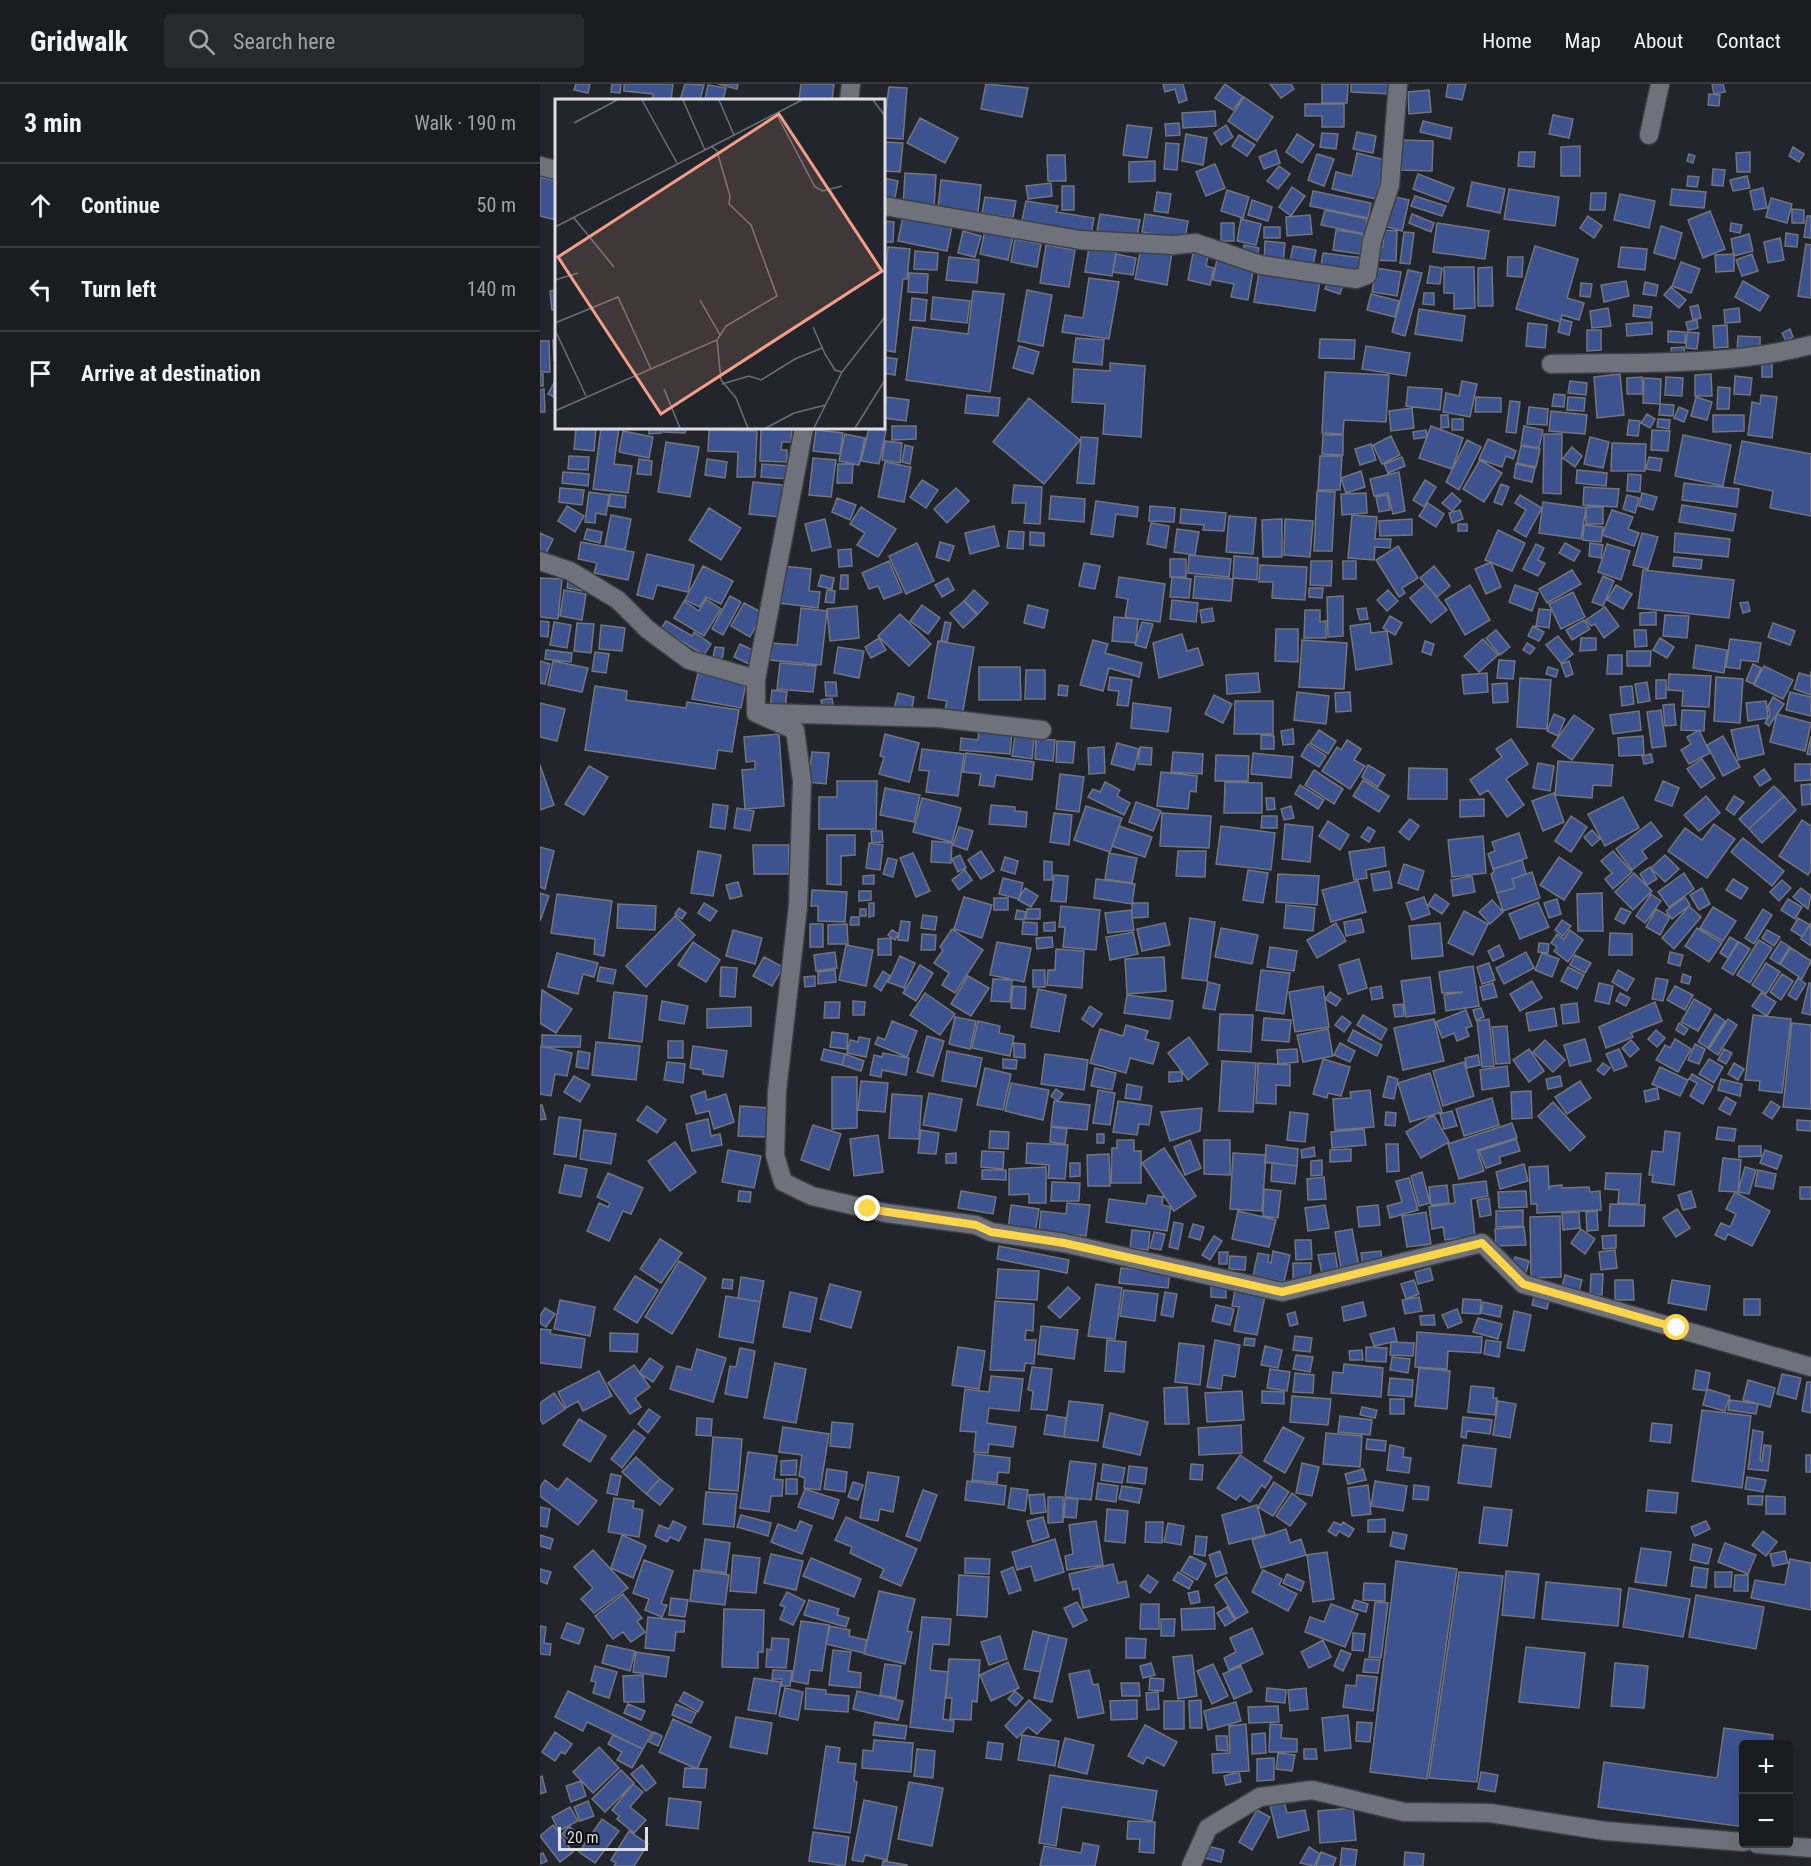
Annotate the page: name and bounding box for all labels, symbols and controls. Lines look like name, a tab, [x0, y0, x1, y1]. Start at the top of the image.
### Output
search box	[164, 14, 584, 68]
text: Gridwalk	[30, 25, 128, 58]
icon: search	[185, 25, 218, 58]
text: Search here	[233, 29, 335, 54]
text: Home	[1482, 29, 1532, 53]
text: Map	[1565, 29, 1601, 53]
text: About	[1634, 29, 1683, 53]
text: Contact	[1716, 29, 1781, 53]
inset map	[555, 99, 885, 429]
text: 3 min	[24, 108, 82, 138]
text: Walk · 190 m	[415, 111, 516, 135]
icon: ahead	[24, 189, 57, 222]
text: Continue	[81, 193, 160, 218]
text: 50 m	[477, 193, 516, 217]
icon: left	[24, 273, 57, 306]
text: Turn left	[81, 277, 156, 302]
text: 140 m	[467, 277, 516, 301]
icon: arrive	[24, 357, 57, 390]
text: Arrive at destination	[81, 361, 261, 386]
route end	[854, 1195, 880, 1221]
route start	[1663, 1314, 1689, 1340]
map controls	[1739, 1740, 1793, 1848]
button: +	[1739, 1740, 1793, 1794]
button: −	[1739, 1794, 1793, 1848]
scale bar	[558, 1824, 648, 1852]
text: 20 m	[567, 1828, 599, 1847]

